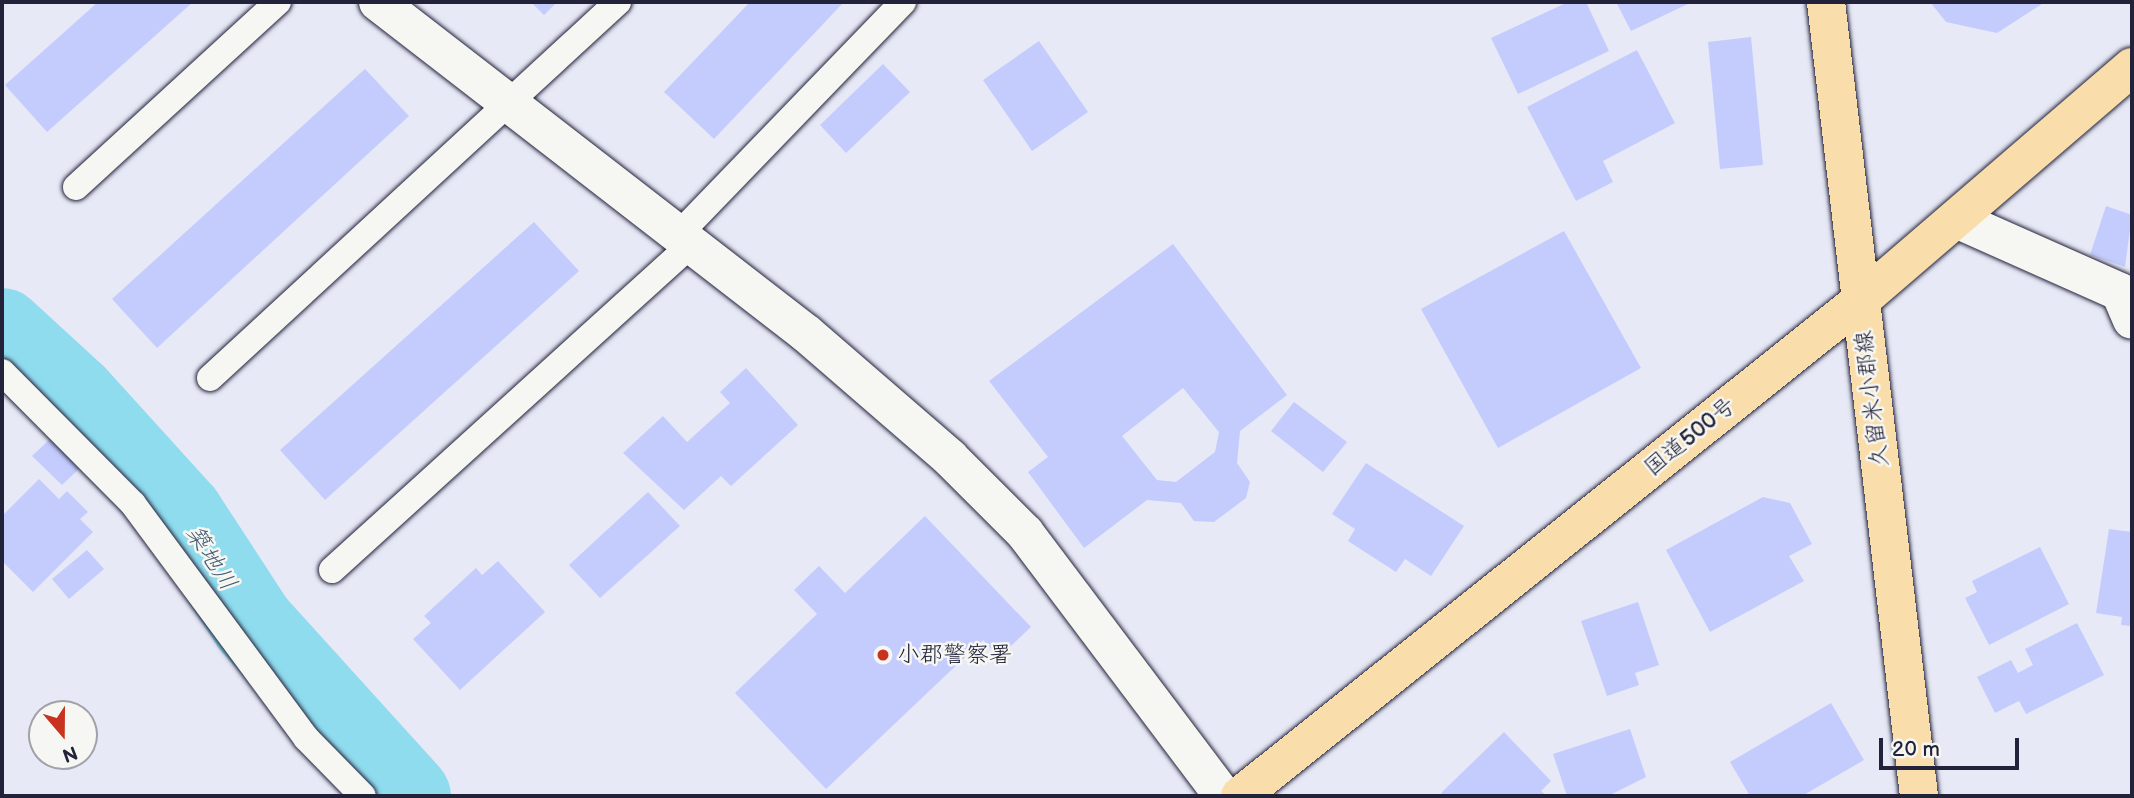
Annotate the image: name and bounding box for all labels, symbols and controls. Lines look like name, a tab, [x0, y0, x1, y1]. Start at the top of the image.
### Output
street label: 久留米小郡線	[1850, 329, 1894, 469]
street label: 国道500号	[1639, 392, 1741, 482]
water label: 築地川	[179, 520, 243, 596]
place label: 小郡警察署	[897, 641, 1012, 669]
marker: 小郡警察署	[875, 647, 891, 663]
north arrow	[28, 700, 98, 770]
scale bar	[1882, 724, 2022, 768]
text: 20 m	[1892, 737, 1940, 762]
text: N	[59, 740, 80, 767]

